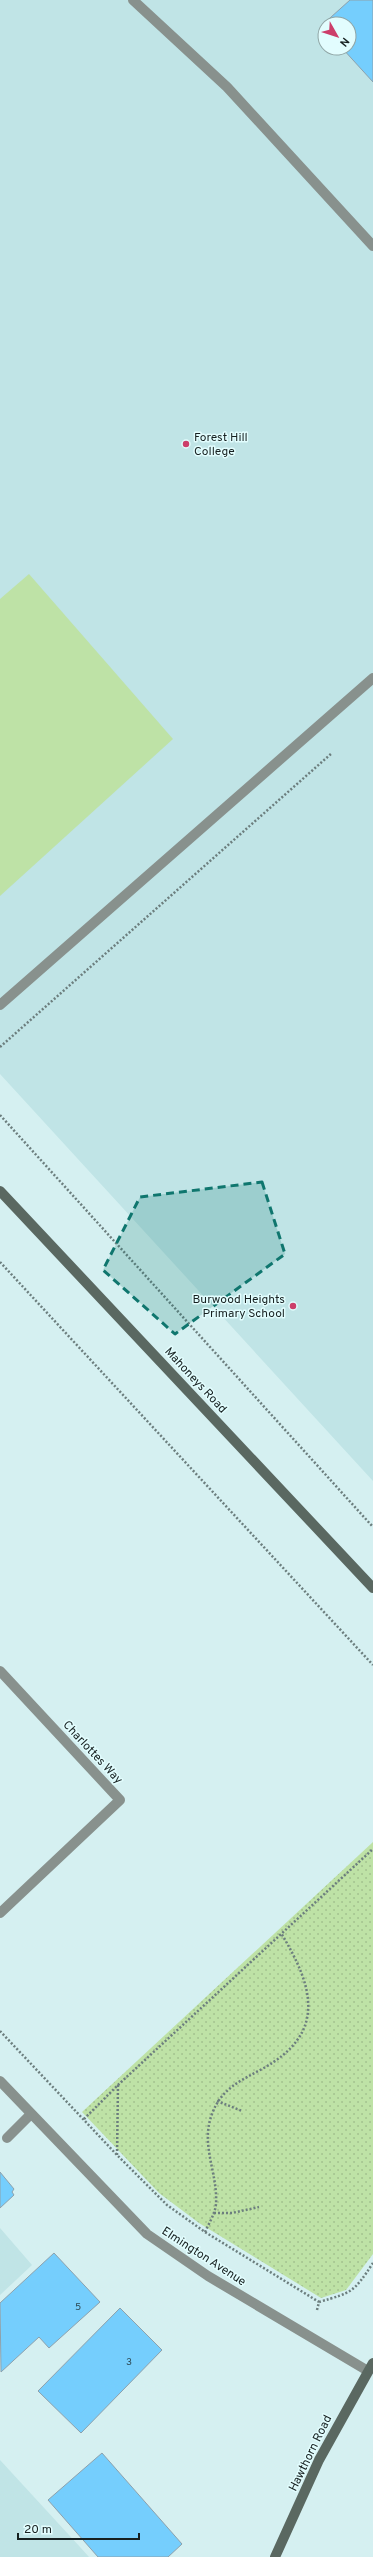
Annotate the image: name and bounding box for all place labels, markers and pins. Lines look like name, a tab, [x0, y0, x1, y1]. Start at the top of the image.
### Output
place label: Forest Hill College	[194, 430, 248, 460]
marker: Forest Hill College	[181, 439, 191, 449]
place label: Burwood Heights Primary School	[192, 1292, 285, 1322]
marker: Burwood Heights Primary School	[288, 1301, 298, 1311]

